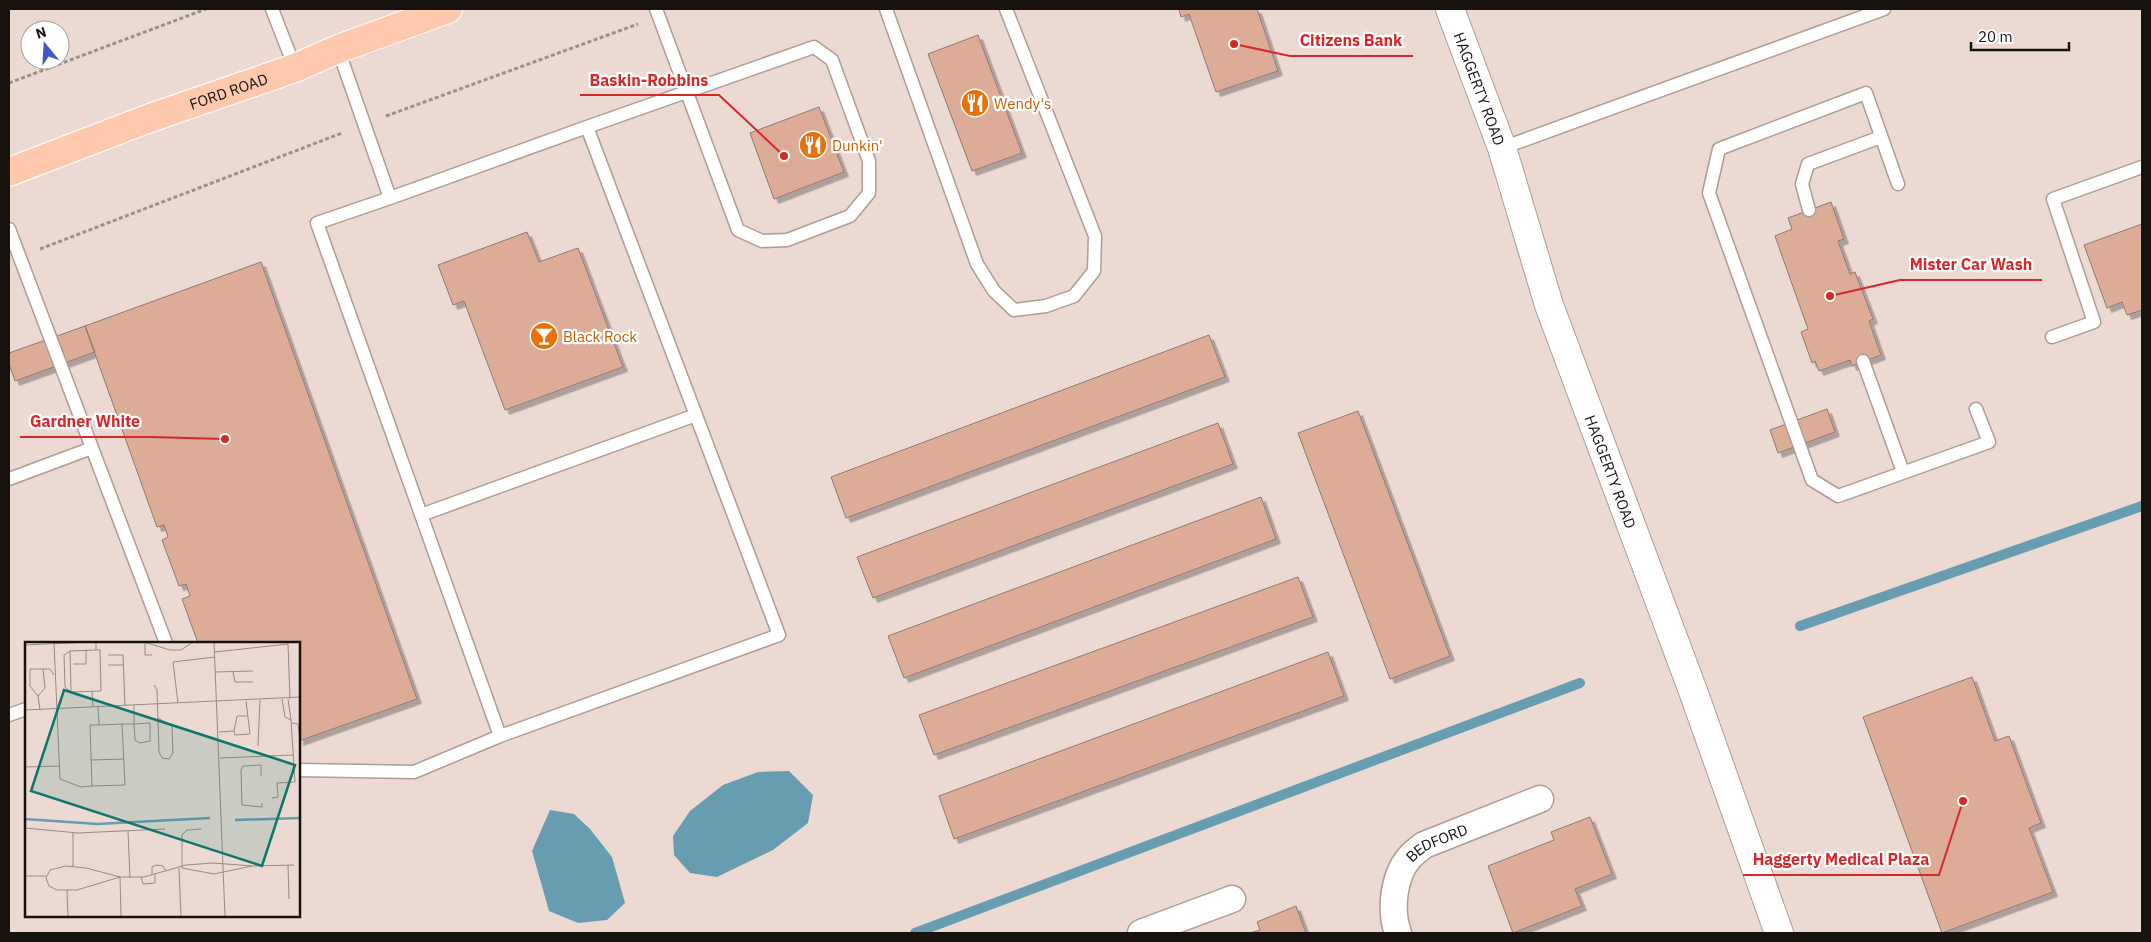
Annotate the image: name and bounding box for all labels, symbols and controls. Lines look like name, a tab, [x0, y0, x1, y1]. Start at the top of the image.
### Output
north arrow	[20, 20, 70, 70]
scale bar	[1971, 20, 2068, 52]
text: N	[33, 23, 49, 43]
callout: Citizens Bank	[1290, 25, 1413, 56]
text: 20 m	[1978, 27, 2013, 46]
street label: HAGGERTY ROAD	[1450, 29, 1510, 148]
text: Citizens Bank	[1300, 30, 1403, 50]
callout: Baskin-Robbins	[580, 64, 719, 95]
street label: FORD ROAD	[187, 69, 270, 113]
text: Baskin-Robbins	[590, 70, 708, 90]
restaurant icon: Wendy's	[960, 88, 990, 118]
place label: Wendy's	[994, 94, 1051, 113]
restaurant icon: Dunkin'	[798, 130, 828, 160]
place label: Dunkin'	[832, 136, 883, 155]
callout: Mister Car Wash	[1900, 249, 2042, 280]
text: Mister Car Wash	[1910, 254, 2032, 274]
bar icon: Black Rock	[529, 321, 559, 351]
place label: Black Rock	[563, 327, 637, 346]
callout: Gardner White	[20, 406, 150, 437]
text: Gardner White	[30, 411, 140, 431]
street label: HAGGERTY ROAD	[1581, 412, 1641, 531]
inset map	[25, 642, 300, 917]
street label: BEDFORD	[1401, 819, 1470, 866]
callout: Haggerty Medical Plaza	[1743, 844, 1939, 875]
text: Haggerty Medical Plaza	[1753, 849, 1929, 869]

